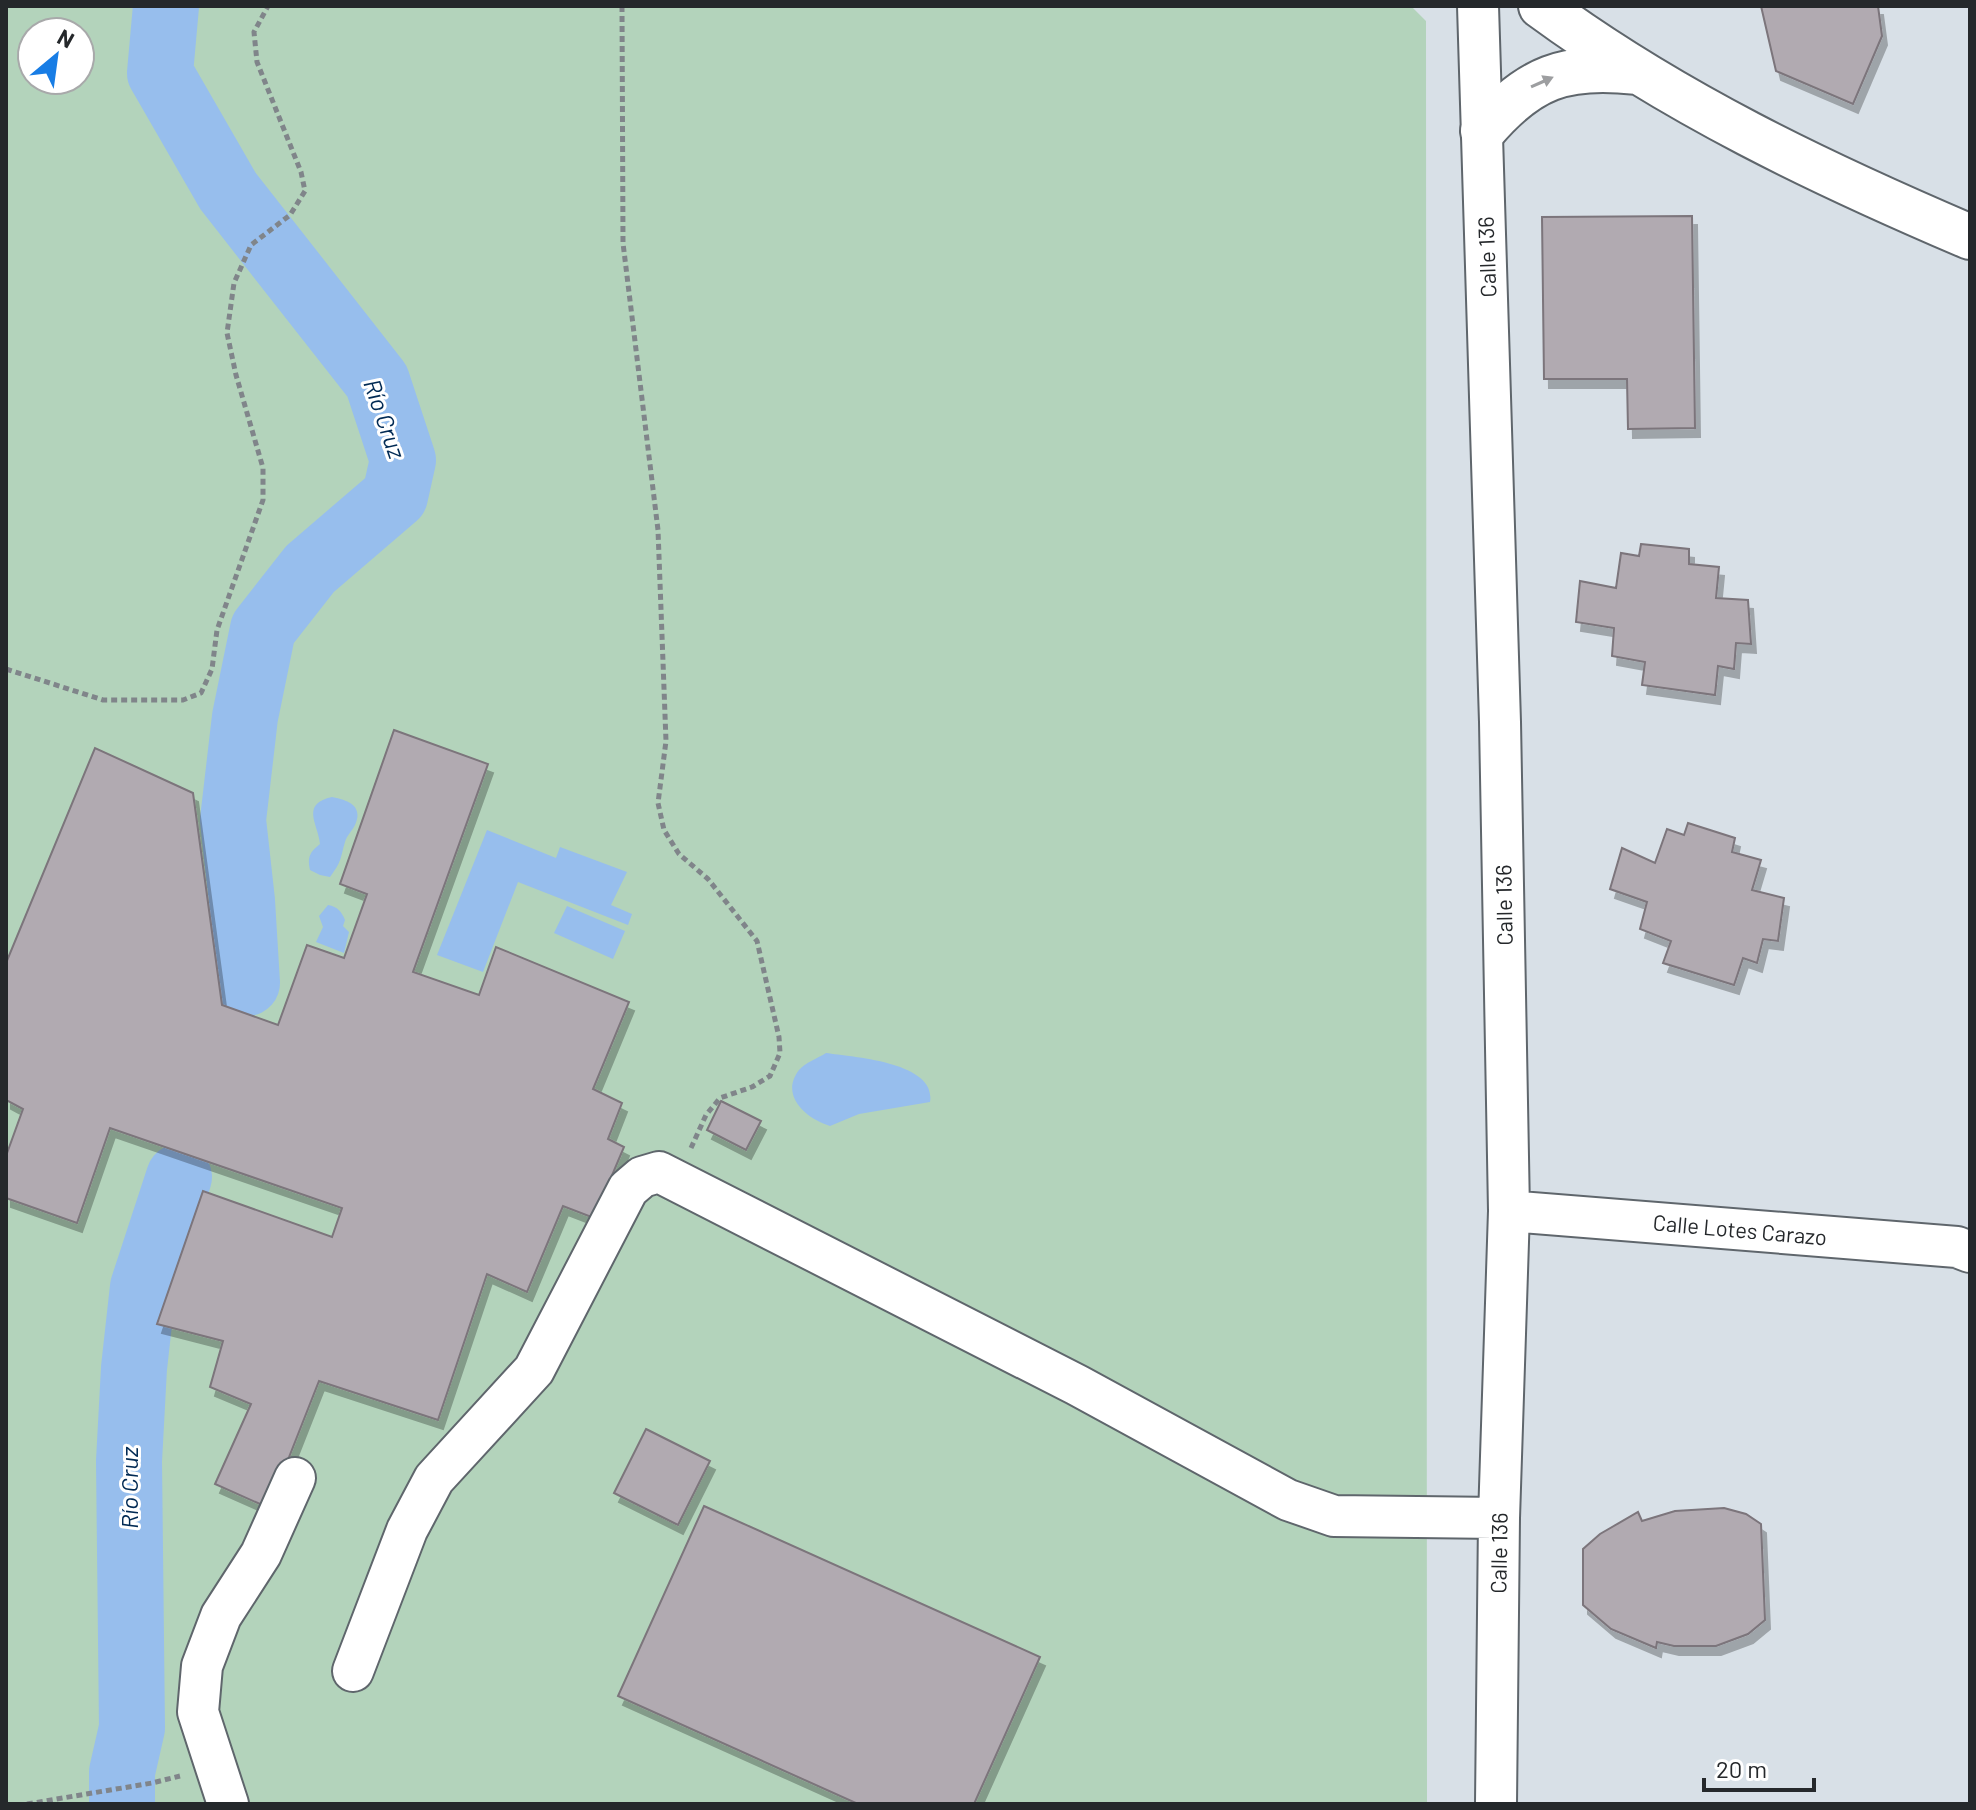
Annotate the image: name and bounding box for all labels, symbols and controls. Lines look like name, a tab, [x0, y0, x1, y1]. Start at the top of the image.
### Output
north arrow	[16, 16, 96, 96]
text: N	[53, 23, 79, 53]
one-way arrow	[1531, 76, 1554, 89]
street label: Calle 136	[1472, 216, 1500, 298]
water label: Río Cruz	[358, 375, 413, 463]
street label: Calle 136	[1489, 864, 1517, 946]
street label: Calle Lotes Carazo	[1652, 1208, 1828, 1250]
water label: Río Cruz	[114, 1446, 143, 1529]
street label: Calle 136	[1484, 1512, 1512, 1594]
scale bar	[1704, 1742, 1814, 1792]
text: 20 m	[1716, 1754, 1767, 1783]

